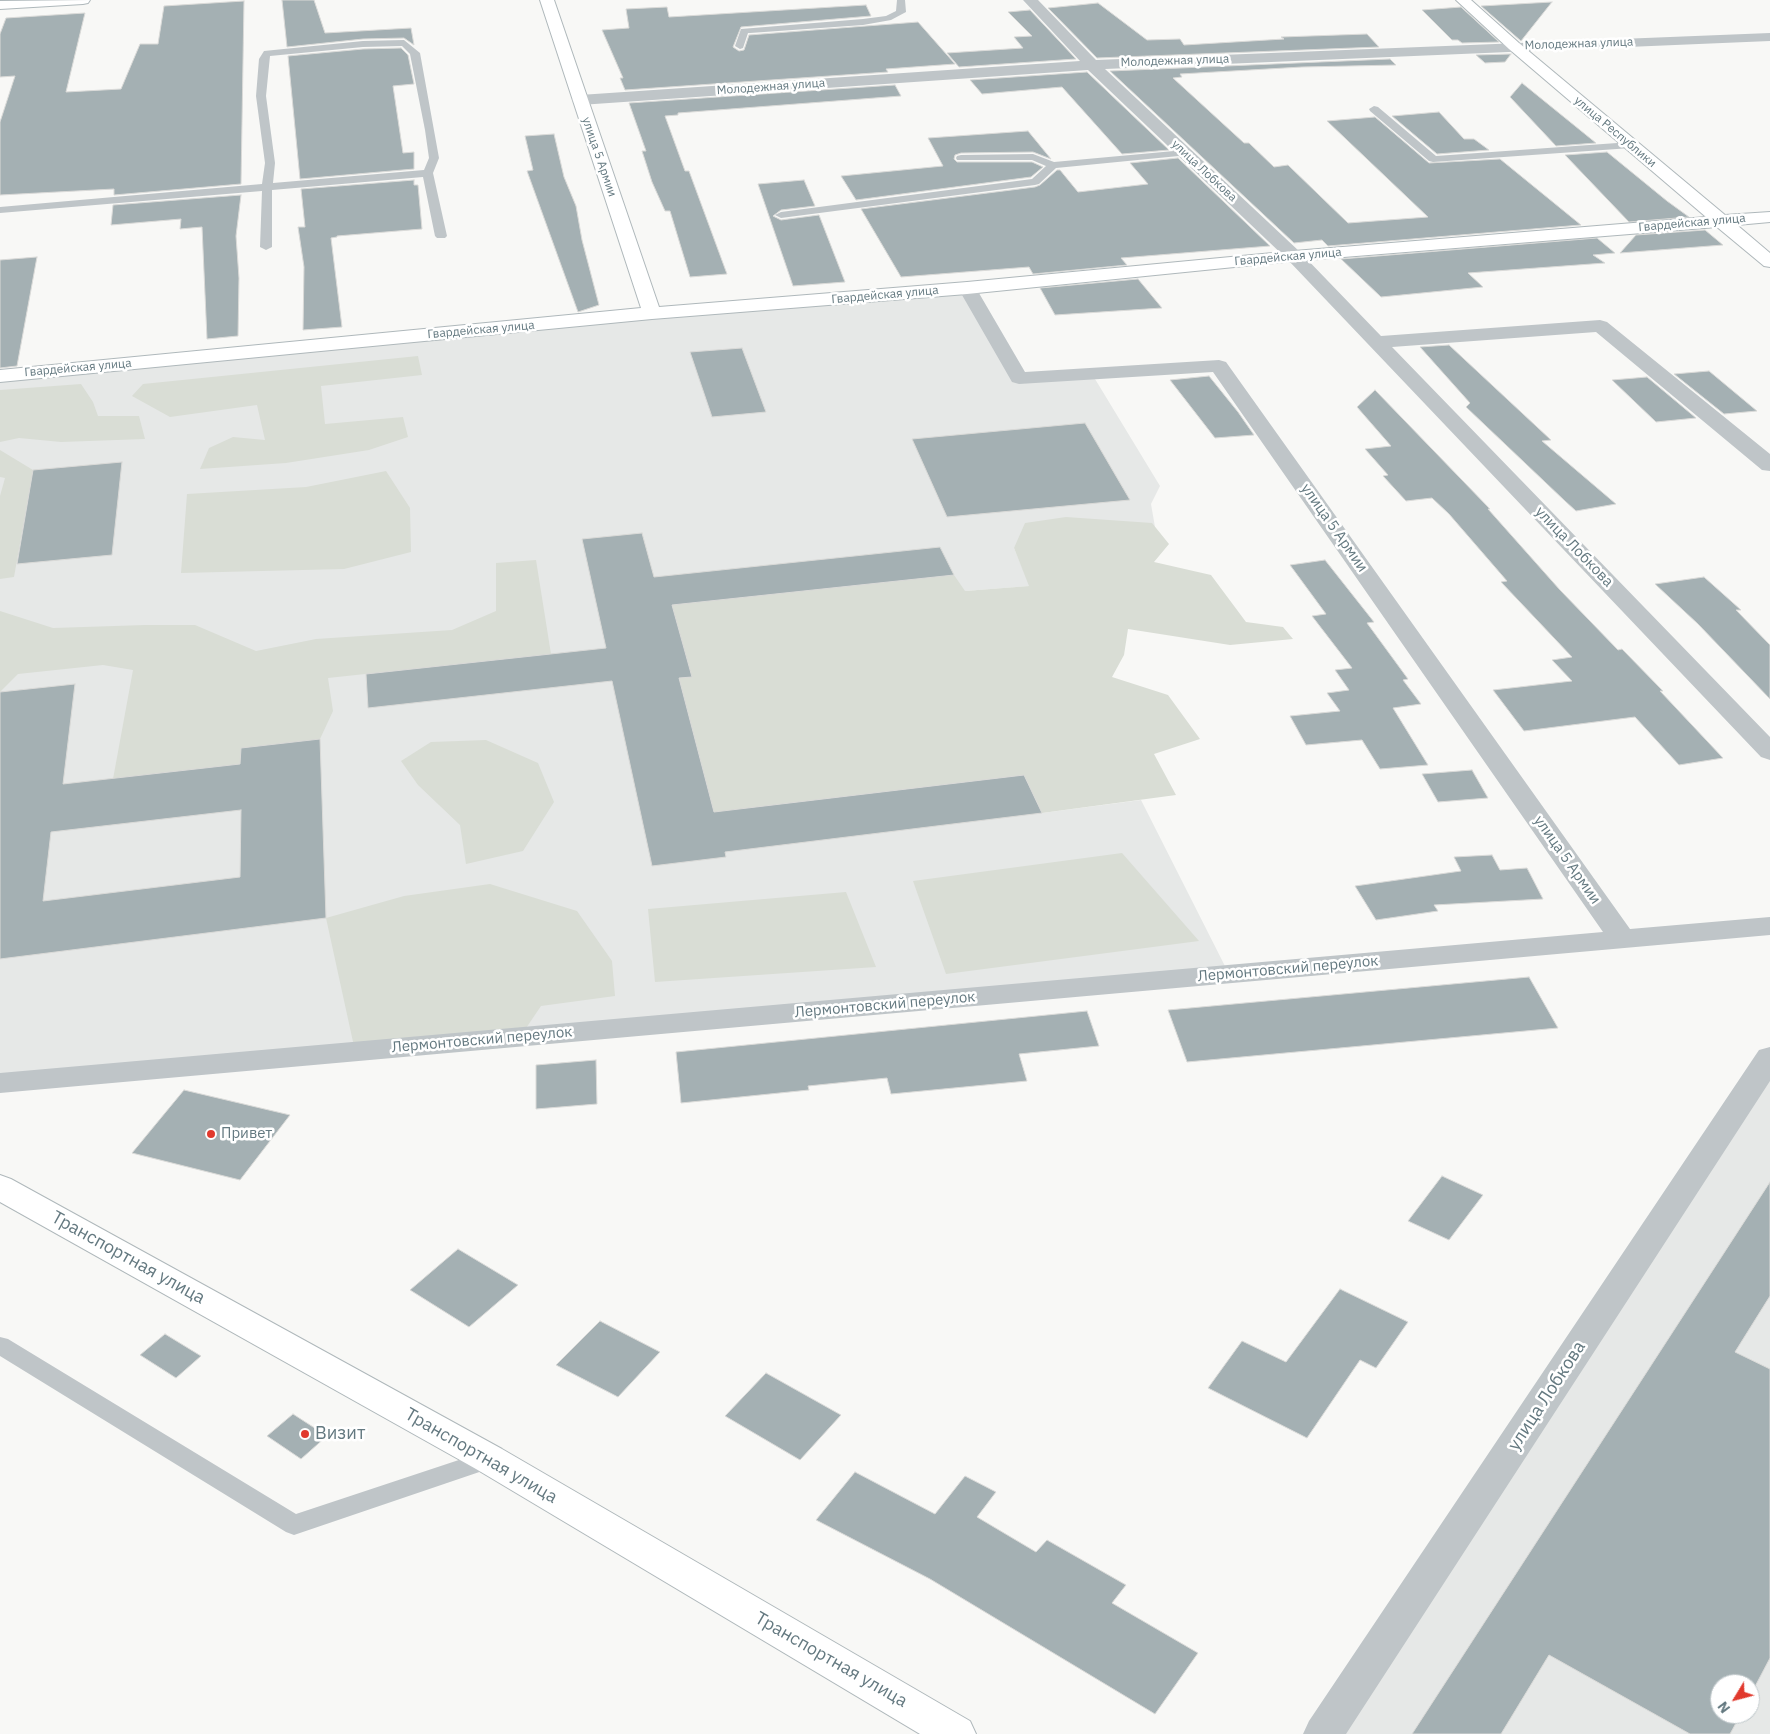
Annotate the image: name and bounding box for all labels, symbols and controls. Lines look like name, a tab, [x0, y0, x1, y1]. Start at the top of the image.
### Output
street label: Молодежная улица	[1524, 35, 1634, 53]
street label: Молодежная улица	[1120, 52, 1230, 70]
street label: Молодежная улица	[716, 76, 826, 98]
street label: улица Республики	[1571, 93, 1659, 171]
street label: улица 5 Армии	[579, 115, 619, 199]
street label: улица Лобкова	[1168, 137, 1240, 205]
street label: Гвардейская улица	[1638, 211, 1746, 235]
street label: Гвардейская улица	[1234, 245, 1342, 269]
street label: Гвардейская улица	[831, 283, 939, 307]
street label: Гвардейская улица	[427, 318, 535, 342]
street label: Гвардейская улица	[24, 356, 132, 380]
street label: улица 5 Армии	[1297, 480, 1371, 576]
street label: улица Лобкова	[1531, 503, 1617, 591]
street label: улица 5 Армии	[1530, 812, 1604, 908]
street label: Лермонтовский переулок	[1197, 952, 1379, 986]
street label: Лермонтовский переулок	[794, 988, 976, 1022]
street label: Лермонтовский переулок	[391, 1023, 573, 1057]
place label: Привет	[221, 1125, 272, 1143]
marker: Привет	[205, 1128, 217, 1140]
street label: Транспортная улица	[47, 1207, 209, 1309]
street label: улица Лобкова	[1504, 1337, 1590, 1455]
street label: Транспортная улица	[401, 1404, 561, 1508]
place label: Визит	[315, 1423, 365, 1445]
marker: Визит	[299, 1428, 311, 1440]
street label: Транспортная улица	[751, 1608, 911, 1712]
north arrow	[1710, 1674, 1760, 1724]
text: N	[1714, 1698, 1734, 1717]

